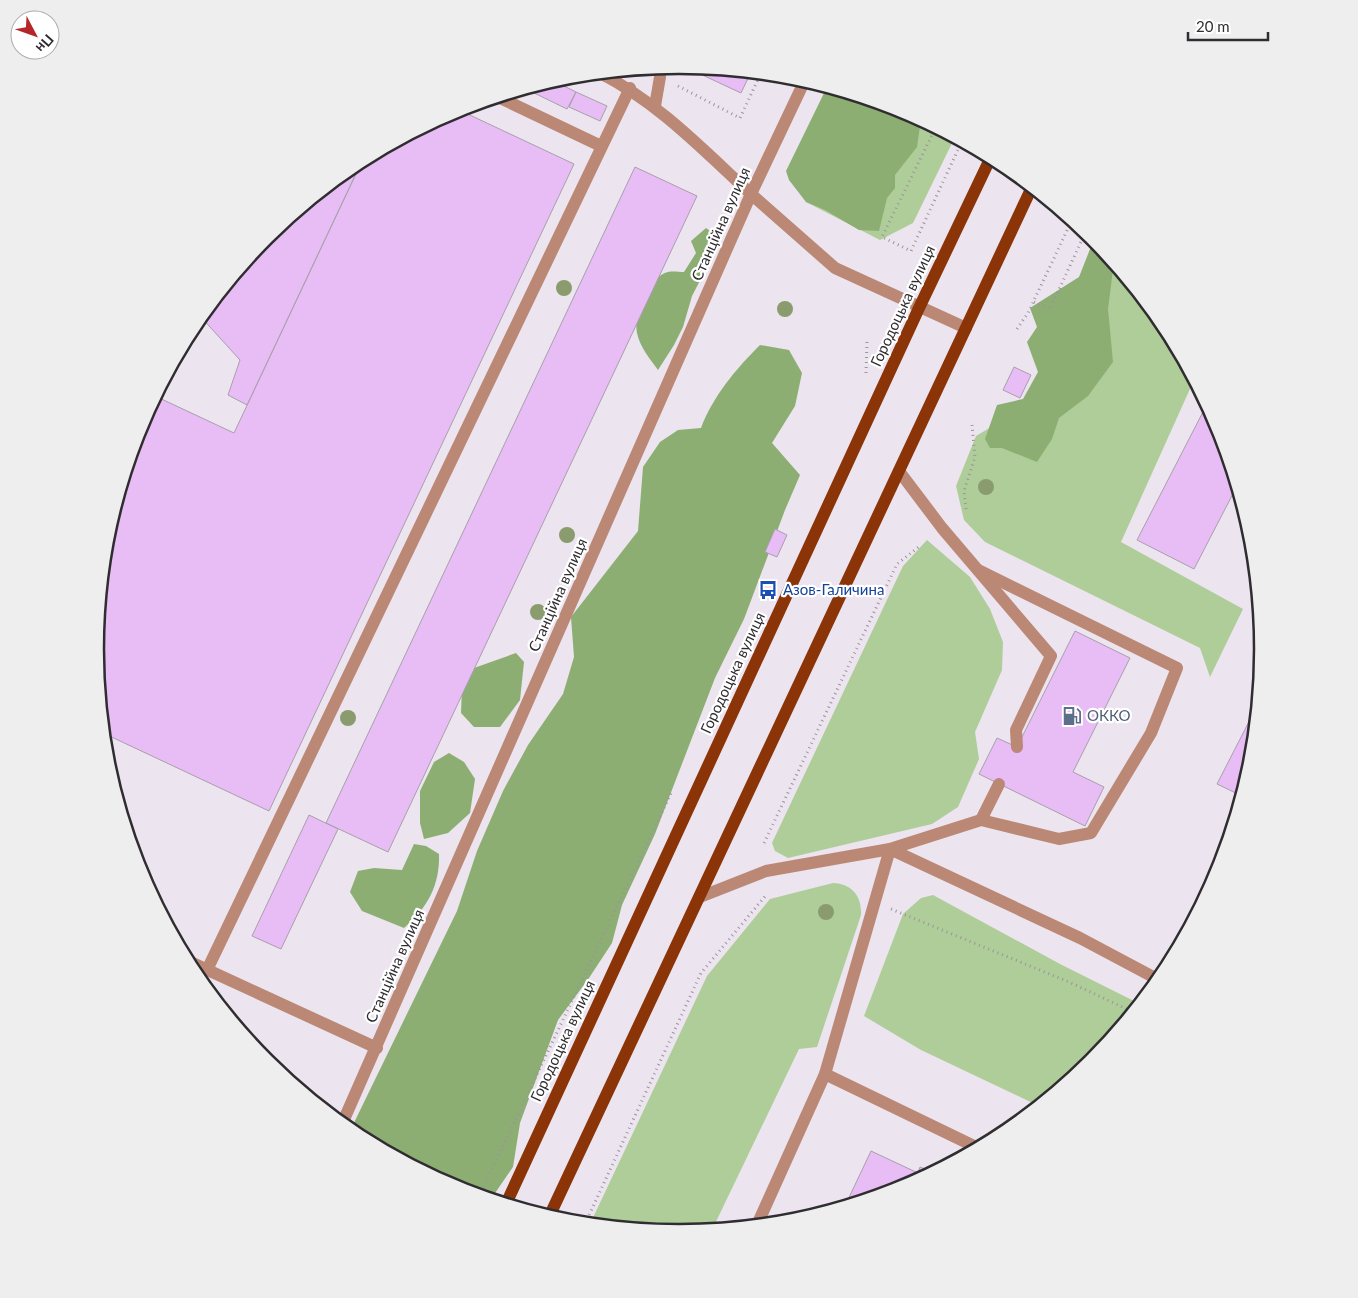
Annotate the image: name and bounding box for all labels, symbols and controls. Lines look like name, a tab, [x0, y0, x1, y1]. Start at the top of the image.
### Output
north arrow	[10, 10, 60, 60]
scale bar	[1188, 10, 1268, 42]
text: 20 m	[1196, 17, 1230, 35]
text: Пн	[33, 31, 58, 56]
street label: Станційна вулиця	[687, 164, 753, 283]
street label: Городоцька вулиця	[866, 242, 938, 369]
street label: Станційна вулиця	[524, 535, 590, 654]
bus stop icon: Азов-Галичина	[757, 579, 779, 601]
place label: Азов-Галичина	[783, 580, 884, 598]
street label: Городоцька вулиця	[696, 609, 768, 736]
fuel station icon: ОККО	[1061, 705, 1083, 727]
place label: ОККО	[1087, 706, 1131, 724]
street label: Станційна вулиця	[361, 906, 427, 1025]
street label: Городоцька вулиця	[526, 977, 598, 1104]

